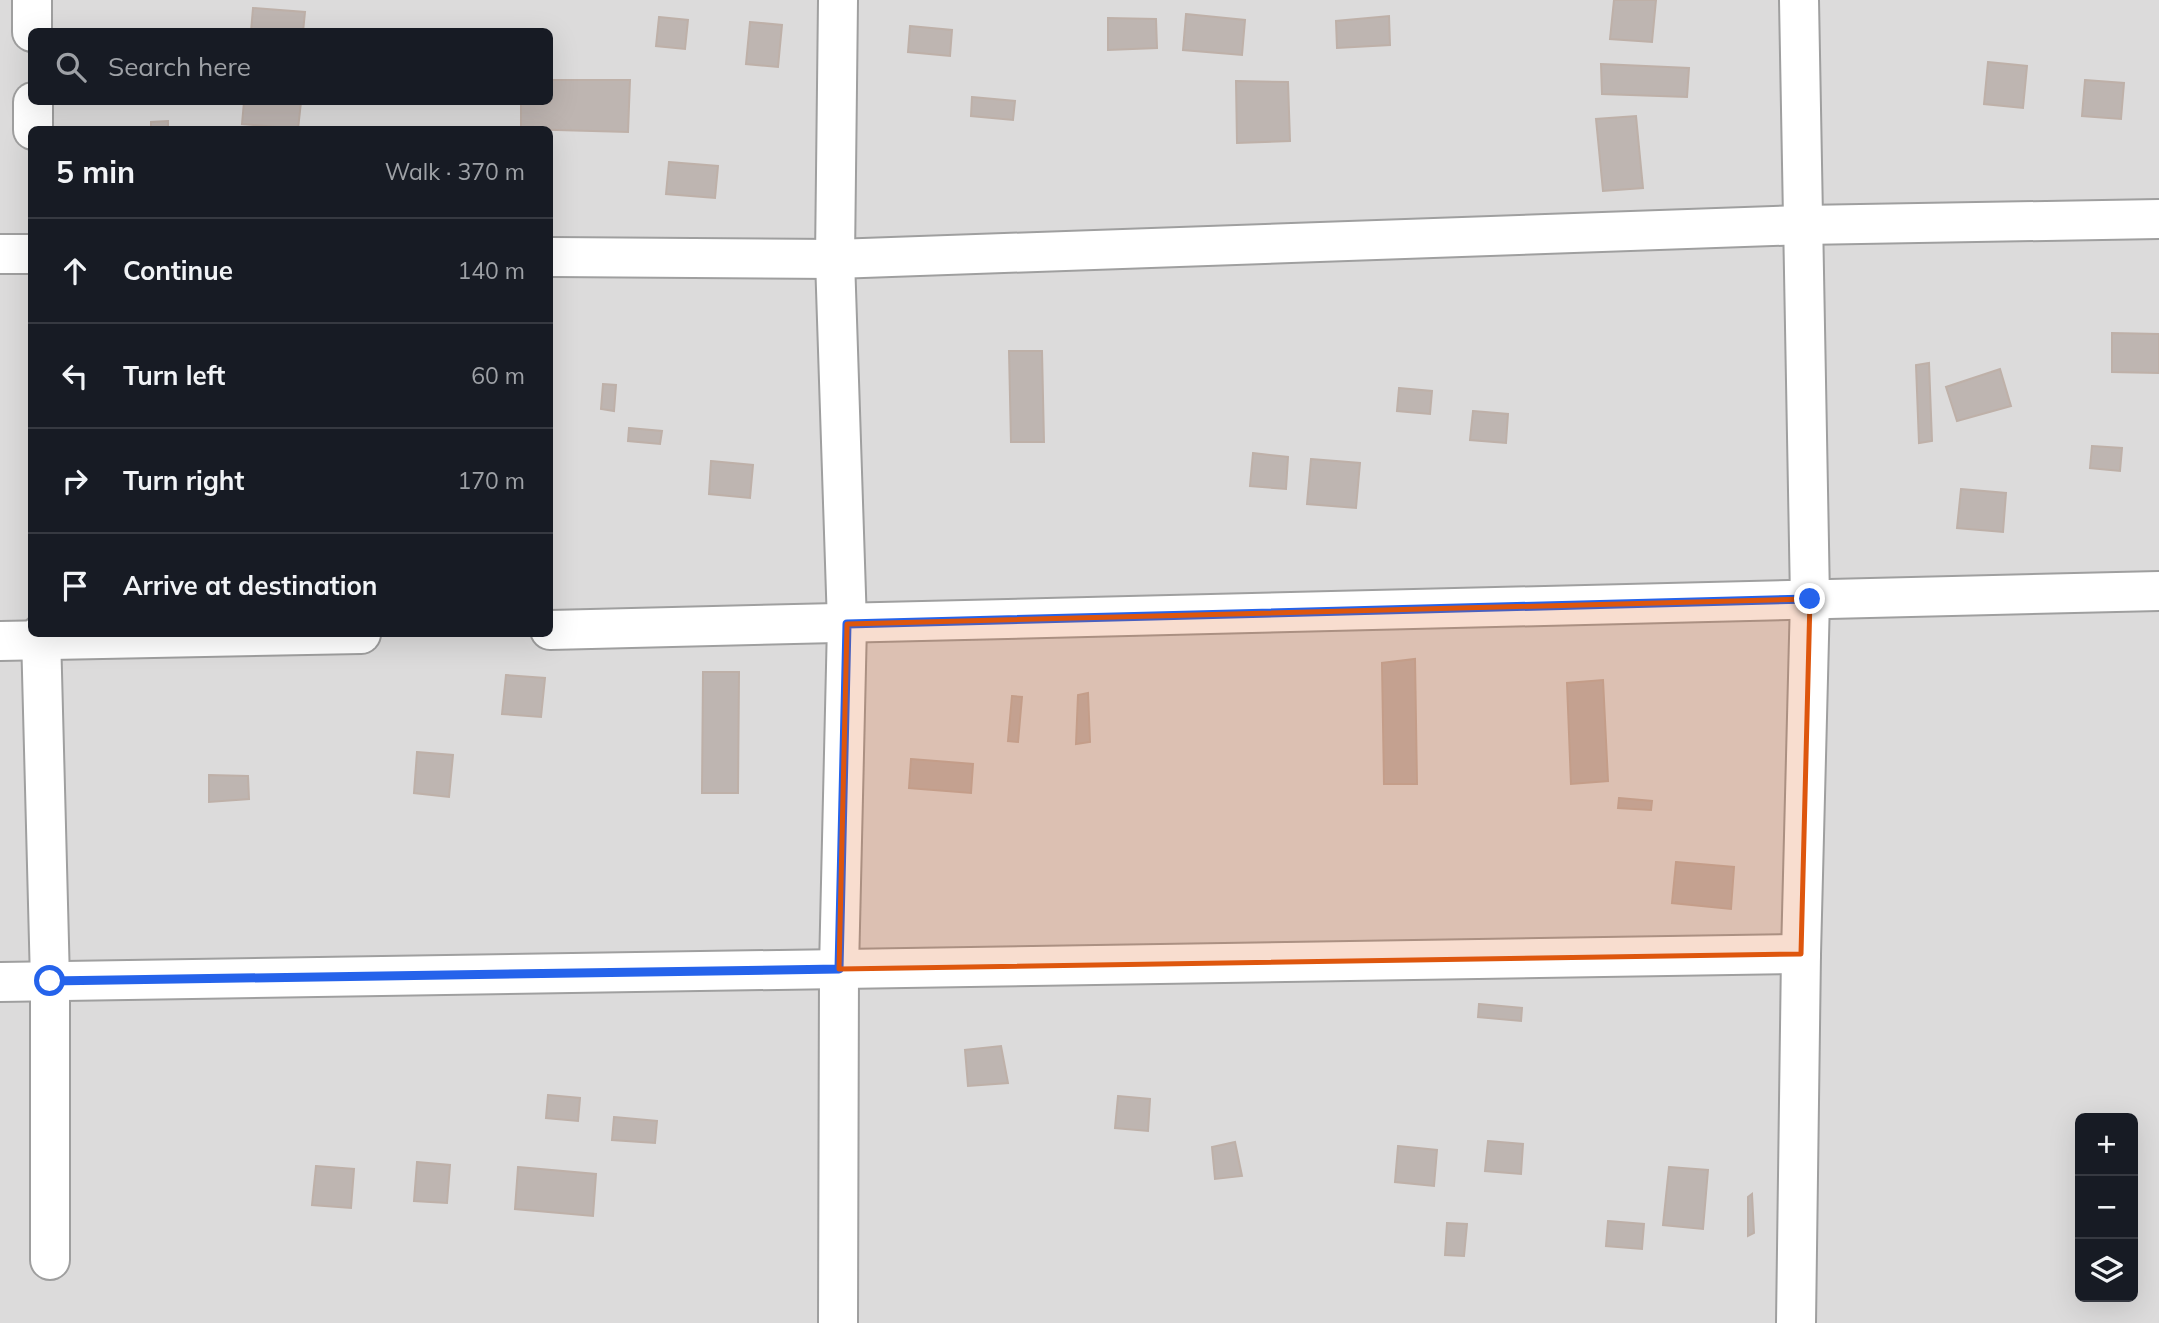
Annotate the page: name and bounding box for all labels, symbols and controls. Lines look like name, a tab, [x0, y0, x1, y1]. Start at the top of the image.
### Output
search box	[28, 28, 553, 105]
icon: search	[52, 48, 90, 86]
text: Search here	[108, 50, 251, 83]
text: 5 min	[56, 153, 135, 191]
text: Walk · 370 m	[385, 157, 525, 186]
icon: ahead	[56, 252, 94, 290]
text: Continue	[123, 254, 233, 287]
text: 140 m	[457, 256, 525, 285]
icon: left	[56, 357, 94, 395]
text: Turn left	[123, 359, 225, 392]
text: 60 m	[471, 361, 525, 390]
icon: right	[56, 462, 94, 500]
text: Turn right	[123, 464, 244, 497]
text: 170 m	[457, 466, 525, 495]
icon: arrive	[56, 567, 94, 605]
text: Arrive at destination	[123, 569, 378, 602]
route end	[1794, 583, 1825, 614]
route start	[34, 965, 65, 996]
map controls	[2075, 1113, 2138, 1302]
button: +	[2075, 1113, 2138, 1176]
button: −	[2075, 1176, 2138, 1239]
button: layers	[2075, 1239, 2138, 1302]

